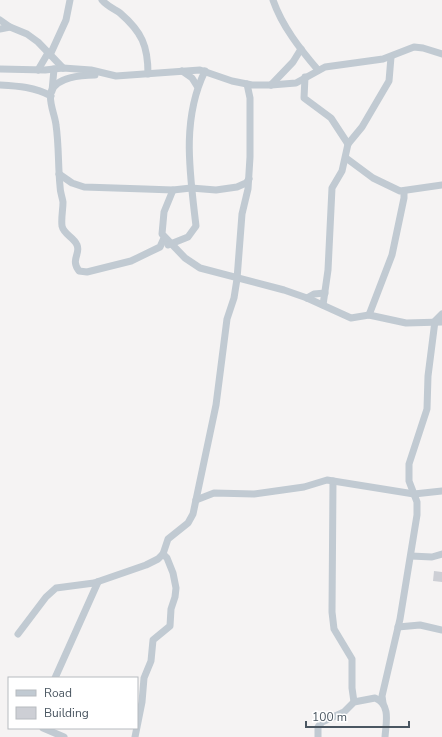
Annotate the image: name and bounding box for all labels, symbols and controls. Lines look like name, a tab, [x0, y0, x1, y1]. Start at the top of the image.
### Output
legend	[8, 677, 138, 729]
text: Road	[44, 685, 72, 701]
scale bar	[306, 703, 409, 729]
text: Building	[44, 705, 89, 721]
text: 100 m	[312, 709, 347, 725]

